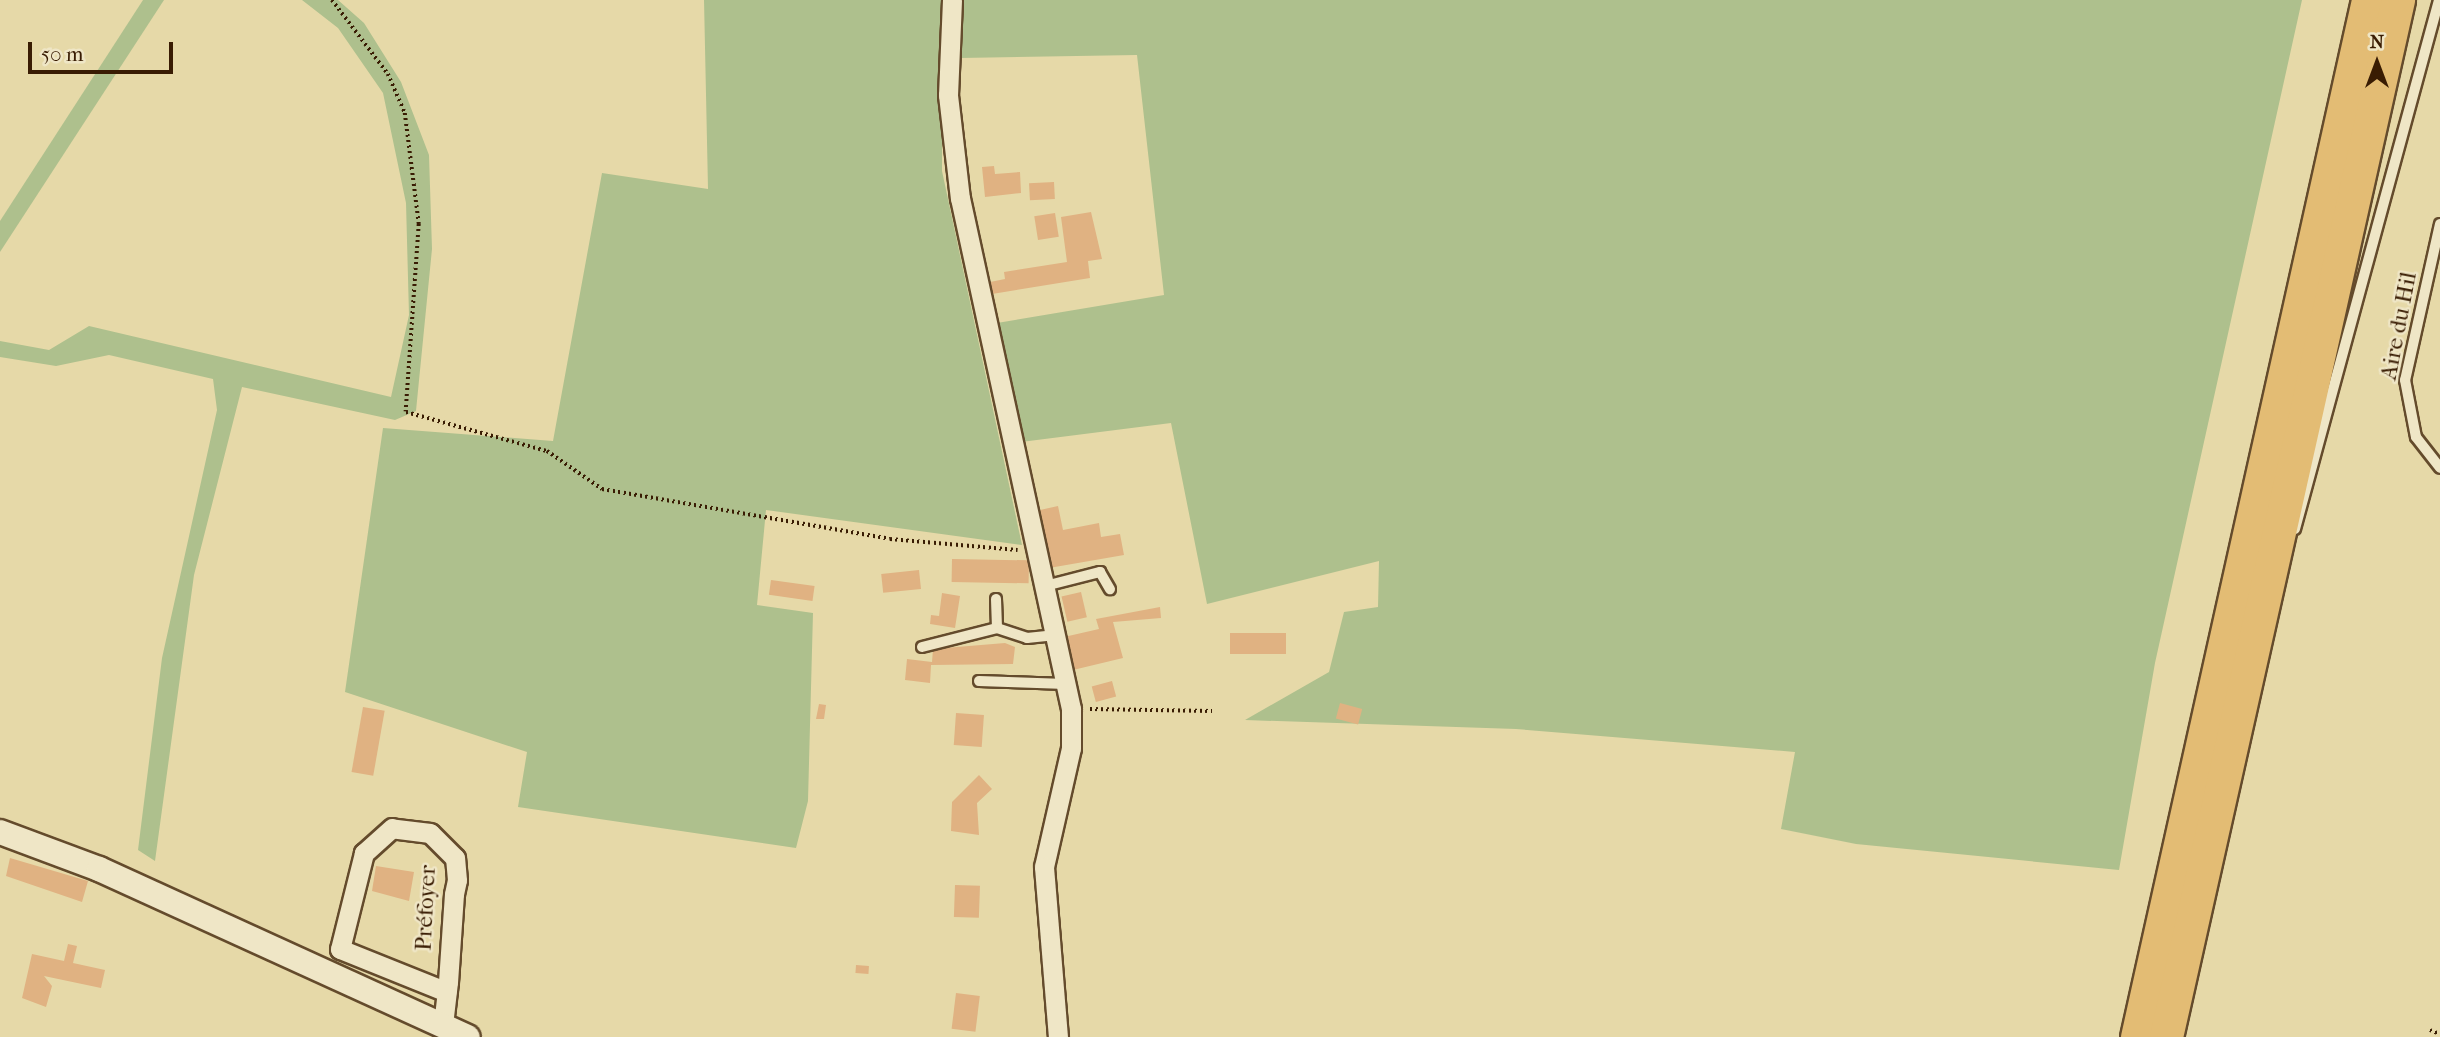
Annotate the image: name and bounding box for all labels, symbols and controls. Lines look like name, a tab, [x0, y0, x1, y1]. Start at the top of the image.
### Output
scale bar	[32, 28, 177, 72]
north arrow	[2342, 28, 2412, 98]
text: N	[2370, 31, 2384, 53]
text: 50 m	[41, 42, 84, 66]
street label: Aire du Hil	[2375, 270, 2423, 382]
street label: Préfoyer	[410, 864, 442, 952]

